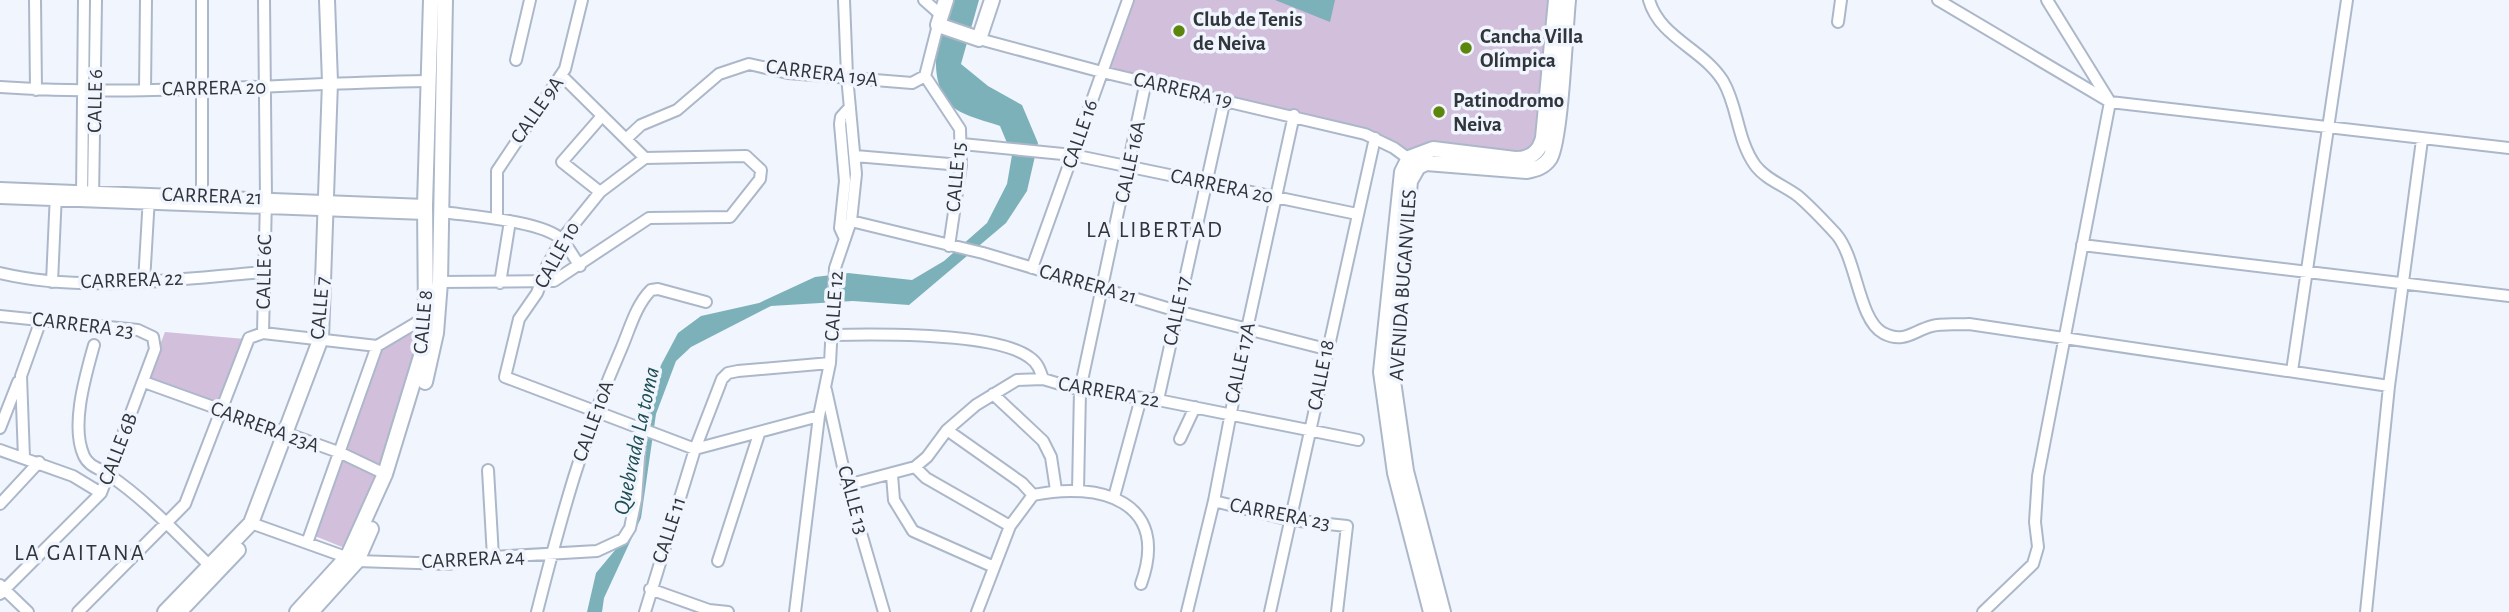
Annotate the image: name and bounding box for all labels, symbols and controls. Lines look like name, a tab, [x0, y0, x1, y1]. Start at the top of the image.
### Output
place label: Club de Tenis de Neiva	[1193, 9, 1303, 54]
marker: Club de Tenis de Neiva	[1171, 23, 1187, 39]
place label: Cancha Villa Olímpica	[1480, 26, 1583, 71]
marker: Cancha Villa Olímpica	[1458, 40, 1474, 56]
street label: CARRERA 19A	[765, 56, 879, 90]
street label: CARRERA 19	[1132, 68, 1234, 112]
street label: CALLE 6	[84, 69, 106, 133]
street label: CALLE 9A	[507, 73, 567, 147]
street label: CARRERA 20	[162, 77, 266, 99]
place label: Patinodromo Neiva	[1453, 90, 1564, 135]
street label: CALLE 16	[1058, 97, 1102, 171]
marker: Patinodromo Neiva	[1431, 104, 1447, 120]
street label: CALLE 16A	[1111, 119, 1149, 205]
street label: CALLE 15	[942, 141, 970, 213]
street label: CARRERA 20	[1169, 165, 1275, 207]
street label: CARRERA 21	[161, 184, 263, 208]
street label: AVENIDA BUGANVILES	[1386, 188, 1420, 381]
street label: CALLE 10	[530, 218, 584, 292]
district label: LA LIBERTAD	[1086, 219, 1224, 242]
street label: CALLE 6C	[253, 234, 275, 310]
street label: CARRERA 21	[1037, 260, 1139, 308]
street label: CARRERA 22	[80, 268, 184, 292]
street label: CALLE 12	[821, 270, 847, 342]
street label: CALLE 17	[1159, 274, 1195, 347]
street label: CALLE 7	[307, 276, 333, 340]
street label: CALLE 8	[410, 289, 436, 355]
street label: CARRERA 23	[31, 308, 135, 342]
street label: CALLE 17A	[1221, 321, 1259, 405]
street label: CALLE 18	[1304, 338, 1338, 412]
water label: Quebrada La toma	[610, 365, 664, 517]
street label: CARRERA 22	[1057, 373, 1161, 411]
street label: CALLE 10A	[569, 378, 617, 464]
street label: CARRERA 23A	[208, 398, 322, 456]
street label: CALLE 6B	[95, 410, 141, 488]
street label: CALLE 13	[834, 463, 872, 537]
street label: CALLE 11	[648, 494, 690, 566]
street label: CARRERA 23	[1228, 494, 1332, 534]
district label: LA GAITANA	[14, 542, 146, 565]
street label: CARRERA 24	[421, 546, 525, 572]

